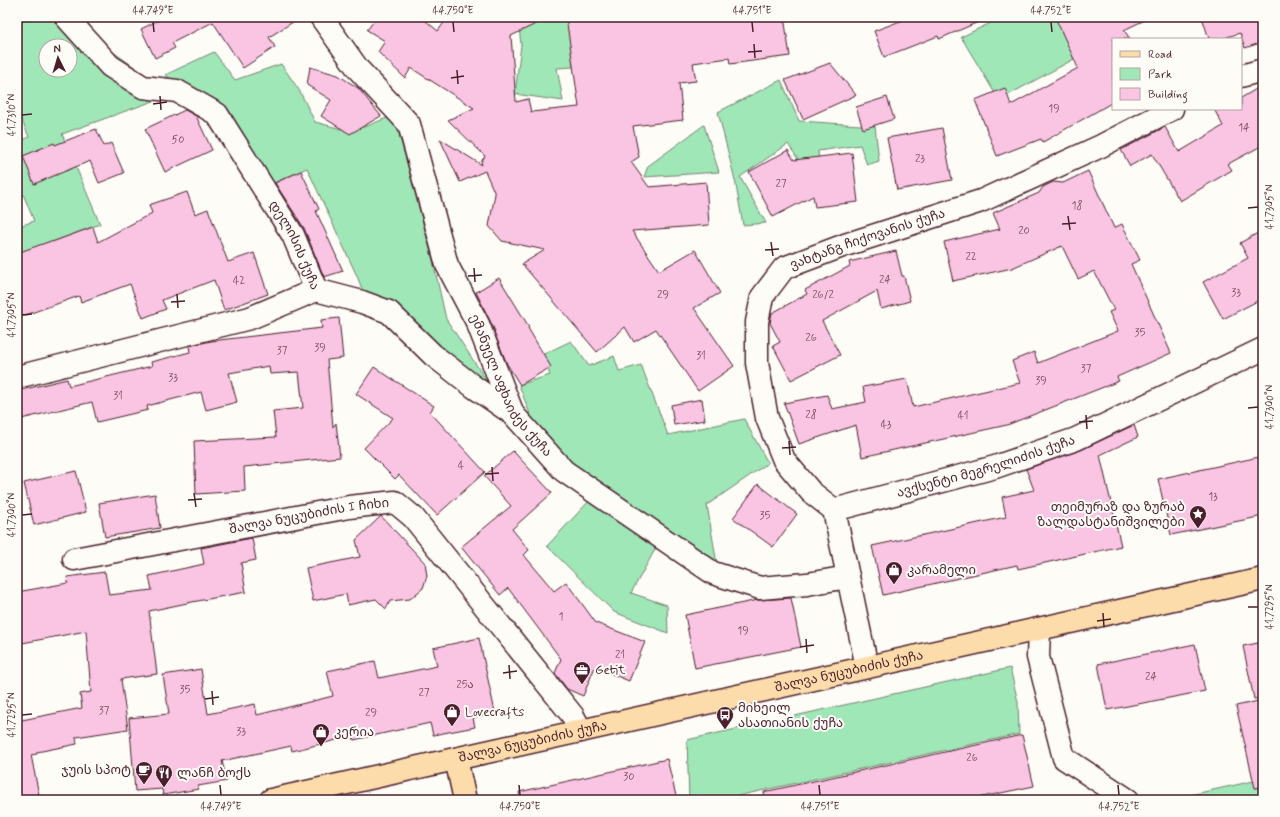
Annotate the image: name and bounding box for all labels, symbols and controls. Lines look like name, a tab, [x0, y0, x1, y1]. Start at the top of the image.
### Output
text: 44.749°E	[133, 4, 174, 18]
text: 44.750°E	[433, 4, 474, 18]
text: 44.751°E	[733, 4, 772, 18]
text: 44.752°E	[1031, 4, 1072, 18]
north arrow	[38, 38, 78, 78]
legend	[1112, 38, 1242, 110]
text: N	[53, 42, 61, 56]
text: Road	[1148, 47, 1172, 63]
text: Park	[1148, 67, 1172, 83]
text: Building	[1148, 87, 1188, 104]
text: 41.7310°N	[5, 94, 19, 136]
house number: 19	[1048, 102, 1060, 116]
house number: 14	[1238, 121, 1250, 135]
house number: 50	[172, 133, 184, 147]
house number: 23	[915, 152, 925, 166]
house number: 27	[776, 177, 787, 191]
text: 41.7305°N	[1263, 184, 1277, 229]
street label: დელისის ქუჩა	[265, 197, 323, 292]
house number: 18	[1072, 199, 1082, 213]
street label: ვახტანგ ჩიქოვანის ქუჩა	[787, 205, 947, 274]
house number: 20	[1018, 224, 1030, 238]
house number: 22	[965, 250, 977, 264]
house number: 24	[879, 273, 891, 287]
house number: 42	[233, 274, 245, 288]
house number: 33	[1231, 286, 1241, 300]
house number: 29	[657, 288, 669, 302]
house number: 26/2	[812, 288, 834, 302]
text: 41.7305°N	[5, 292, 19, 337]
street label: ემანუელ აფხაიძეს ქუჩა	[466, 311, 556, 460]
house number: 35	[1135, 326, 1146, 340]
house number: 26	[805, 331, 817, 345]
house number: 39	[314, 341, 326, 355]
house number: 37	[277, 344, 288, 358]
house number: 31	[696, 349, 706, 363]
house number: 37	[1081, 362, 1092, 376]
house number: 33	[168, 371, 178, 385]
house number: 39	[1035, 374, 1047, 388]
text: 41.7300°N	[1263, 384, 1277, 429]
house number: 31	[113, 389, 123, 403]
house number: 28	[805, 408, 817, 422]
house number: 41	[957, 409, 969, 423]
house number: 43	[880, 418, 892, 432]
street label: ავქსენტი მეგრელიძის ქუჩა	[895, 431, 1077, 501]
house number: 4	[458, 459, 465, 473]
house number: 13	[1208, 490, 1218, 504]
text: 41.7300°N	[5, 492, 19, 537]
street label: შალვა ნუცუბიძის I ჩიხი	[228, 494, 390, 538]
place label: თეიმურაზ და ზურაბ ზალდასტანიშვილები	[1037, 499, 1185, 531]
place icon: თეიმურაზ და ზურაბ ზალდასტანიშვილები	[1188, 504, 1208, 529]
house number: 35	[760, 509, 771, 523]
shop icon: კარამელი	[884, 560, 904, 585]
place label: კარამელი	[907, 562, 976, 579]
text: 41.7295°N	[1263, 584, 1277, 630]
house number: 1	[559, 610, 564, 624]
house number: 19	[737, 624, 749, 638]
street label: შალვა ნუცუბიძის ქუჩა	[773, 646, 925, 696]
house number: 21	[615, 648, 625, 662]
office icon: Getit	[572, 660, 592, 685]
place label: Getit	[595, 662, 626, 679]
house number: 24	[1145, 670, 1157, 684]
house number: 25ა	[456, 678, 474, 692]
house number: 35	[180, 683, 191, 697]
house number: 27	[419, 686, 430, 700]
text: 41.7295°N	[5, 692, 19, 738]
place label: მიხეილ ასათიანის ქუჩა	[738, 700, 843, 732]
shop icon: Lovecrafts	[442, 702, 462, 727]
house number: 37	[99, 704, 110, 718]
place label: Lovecrafts	[465, 704, 525, 721]
bus stop icon: მიხეილ ასათიანის ქუჩა	[715, 705, 735, 730]
house number: 29	[365, 706, 377, 720]
street label: შალვა ნუცუბიძის ქუჩა	[457, 717, 608, 767]
shop icon: კერია	[311, 722, 331, 747]
place label: კერია	[334, 724, 374, 741]
house number: 33	[236, 725, 246, 739]
house number: 26	[966, 751, 978, 765]
cafe icon: ჯუის სპოტ	[134, 760, 154, 785]
place label: ჯუის სპოტ	[61, 762, 131, 779]
restaurant icon: ლანჩ ბოქს	[154, 763, 174, 788]
place label: ლანჩ ბოქს	[177, 765, 251, 782]
house number: 30	[623, 770, 635, 784]
text: 44.749°E	[201, 800, 242, 814]
text: 44.750°E	[500, 800, 541, 814]
text: 44.751°E	[801, 800, 840, 814]
text: 44.752°E	[1099, 800, 1140, 814]

